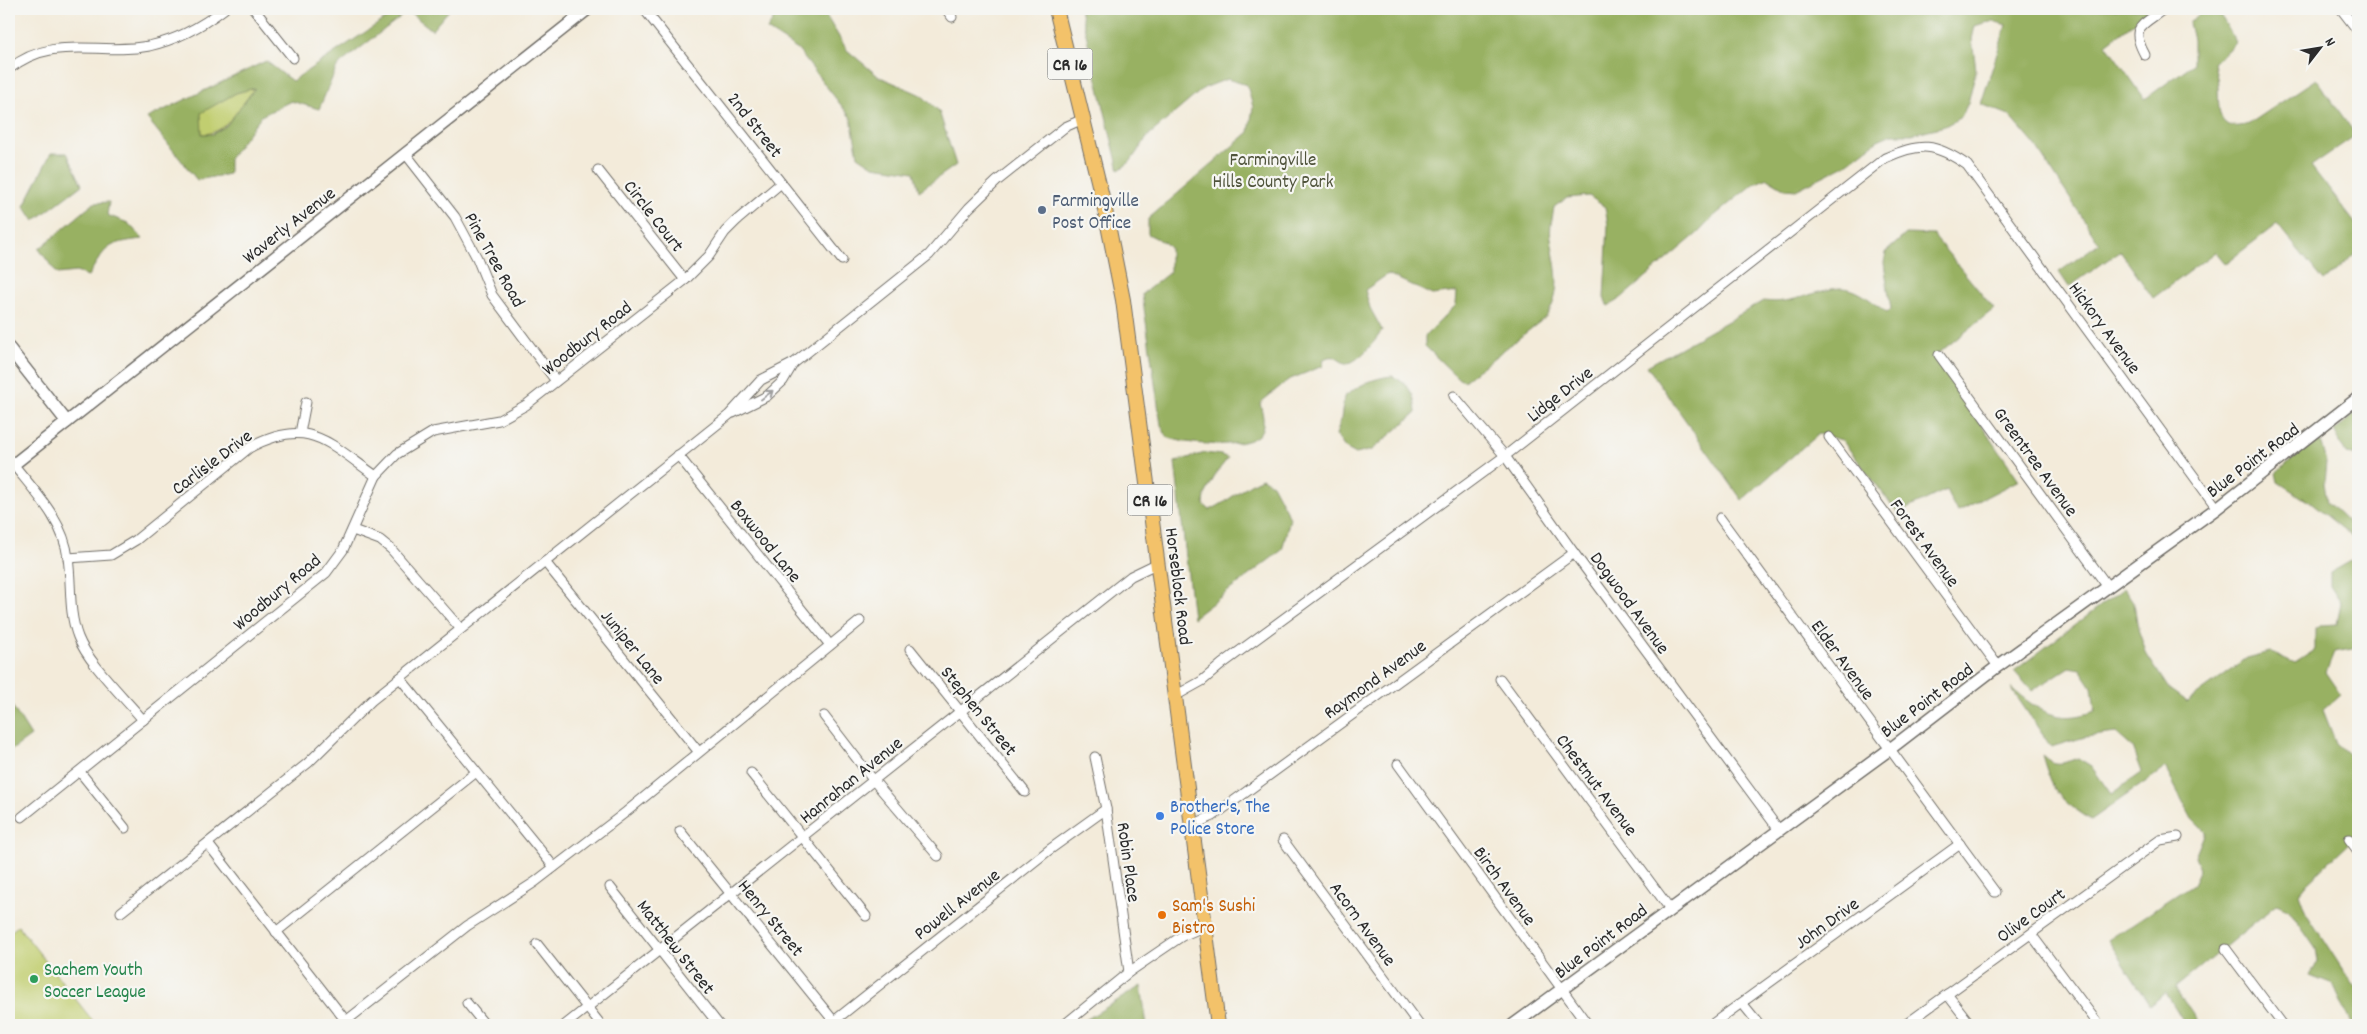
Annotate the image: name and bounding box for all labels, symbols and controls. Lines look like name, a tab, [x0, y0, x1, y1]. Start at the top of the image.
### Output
north arrow	[2294, 22, 2344, 72]
text: N	[2319, 34, 2340, 51]
road number: CR 16	[1048, 49, 1092, 80]
street label: 2nd Street	[719, 88, 787, 165]
park label: Farmingville Hills County Park	[1213, 148, 1334, 197]
street label: Circle Court	[615, 175, 689, 259]
street label: Waverly Avenue	[238, 182, 342, 272]
place label: Farmingville Post Office	[1052, 189, 1139, 238]
marker: Farmingville Post Office	[1036, 204, 1048, 216]
street label: Pine Tree Road	[456, 208, 530, 313]
street label: Hickory Avenue	[2060, 277, 2146, 381]
street label: Woodbury Road	[537, 296, 639, 384]
street label: Lidge Drive	[1522, 361, 1600, 430]
one-way arrow	[760, 390, 773, 401]
street label: Greentree Avenue	[1985, 403, 2083, 523]
street label: Blue Point Road	[2202, 418, 2306, 506]
street label: Carlisle Drive	[167, 424, 259, 503]
road number: CR 16	[1128, 484, 1172, 516]
street label: Forest Avenue	[1882, 494, 1965, 594]
street label: Boxwood Lane	[722, 495, 806, 590]
street label: Horseblock Road	[1156, 526, 1197, 647]
street label: Dogwood Avenue	[1582, 547, 1675, 661]
street label: Woodbury Road	[228, 549, 328, 639]
street label: Juniper Lane	[593, 605, 670, 692]
street label: Elder Avenue	[1803, 615, 1880, 707]
street label: Raymond Avenue	[1319, 634, 1433, 727]
street label: Blue Point Road	[1876, 658, 1980, 746]
street label: Stephen Street	[933, 661, 1022, 763]
street label: Chestnut Avenue	[1548, 729, 1643, 843]
street label: Hanrahan Avenue	[795, 732, 910, 832]
place label: Brother's, The Police Store	[1170, 795, 1270, 844]
marker: Brother's, The Police Store	[1154, 810, 1166, 822]
street label: Robin Place	[1108, 821, 1146, 904]
street label: Birch Avenue	[1465, 842, 1541, 932]
street label: Powell Avenue	[909, 863, 1007, 948]
street label: Henry Street	[730, 875, 809, 964]
street label: Acorn Avenue	[1321, 877, 1401, 973]
street label: Olive Court	[1992, 883, 2072, 951]
street label: John Drive	[1790, 892, 1866, 957]
place label: Sam's Sushi Bistro	[1172, 894, 1256, 943]
street label: Matthew Street	[629, 895, 720, 1001]
street label: Blue Point Road	[1550, 899, 1654, 987]
marker: Sam's Sushi Bistro	[1156, 909, 1168, 921]
place label: Sachem Youth Soccer League	[44, 958, 146, 1007]
marker: Sachem Youth Soccer League	[28, 973, 40, 985]

